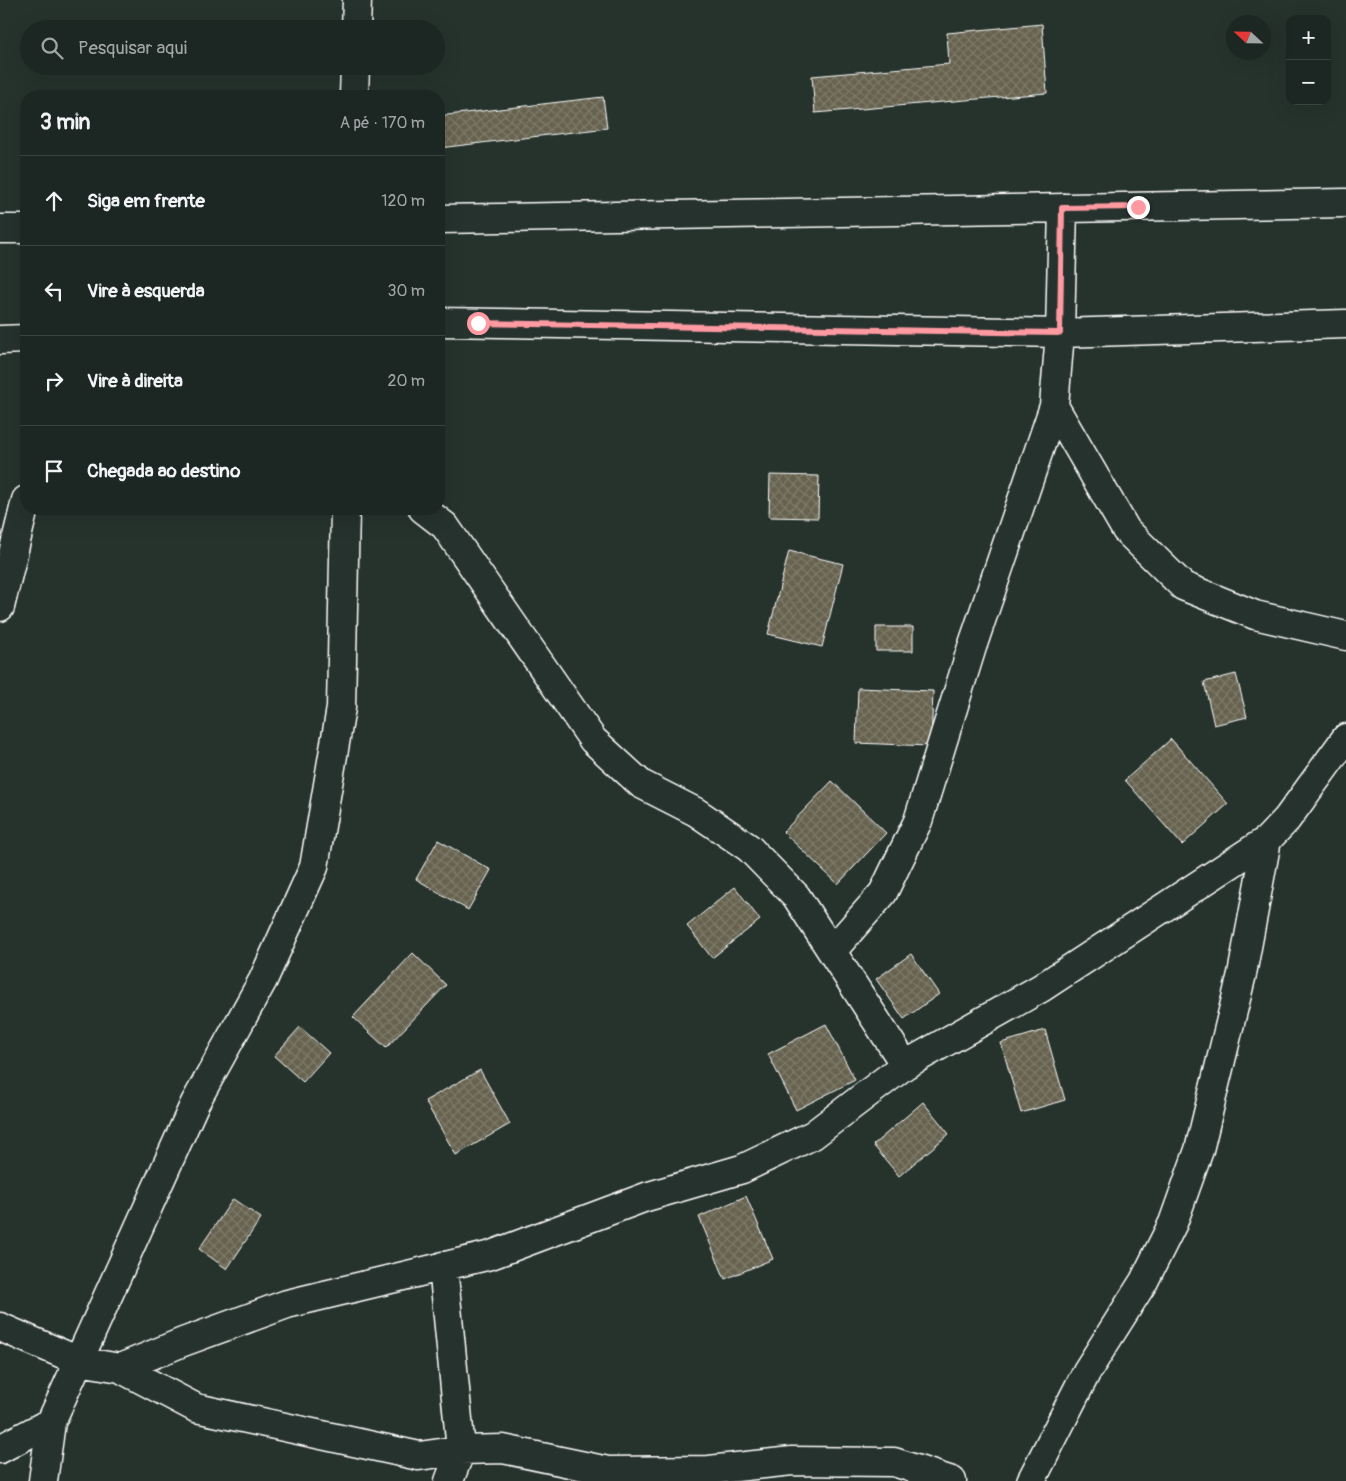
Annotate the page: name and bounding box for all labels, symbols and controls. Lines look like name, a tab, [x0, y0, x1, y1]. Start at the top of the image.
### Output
north arrow	[1226, 15, 1271, 60]
map controls	[1286, 15, 1331, 105]
button: +	[1286, 15, 1331, 60]
search box	[20, 20, 445, 75]
icon: search	[38, 34, 66, 62]
text: Pesquisar aqui	[78, 36, 187, 60]
button: −	[1286, 60, 1331, 105]
text: 3 min	[40, 109, 90, 136]
text: A pé · 170 m	[340, 113, 425, 133]
icon: ahead	[40, 187, 68, 215]
text: Siga em frente	[87, 189, 205, 213]
text: 120 m	[381, 191, 425, 211]
route end	[1127, 196, 1150, 219]
icon: left	[40, 277, 68, 305]
text: Vire à esquerda	[87, 279, 205, 303]
text: 30 m	[387, 281, 425, 301]
route start	[467, 312, 490, 335]
icon: right	[40, 367, 68, 395]
text: Vire à direita	[87, 369, 183, 393]
text: 20 m	[387, 371, 425, 391]
icon: arrive	[40, 457, 68, 485]
text: Chegada ao destino	[87, 459, 240, 483]

